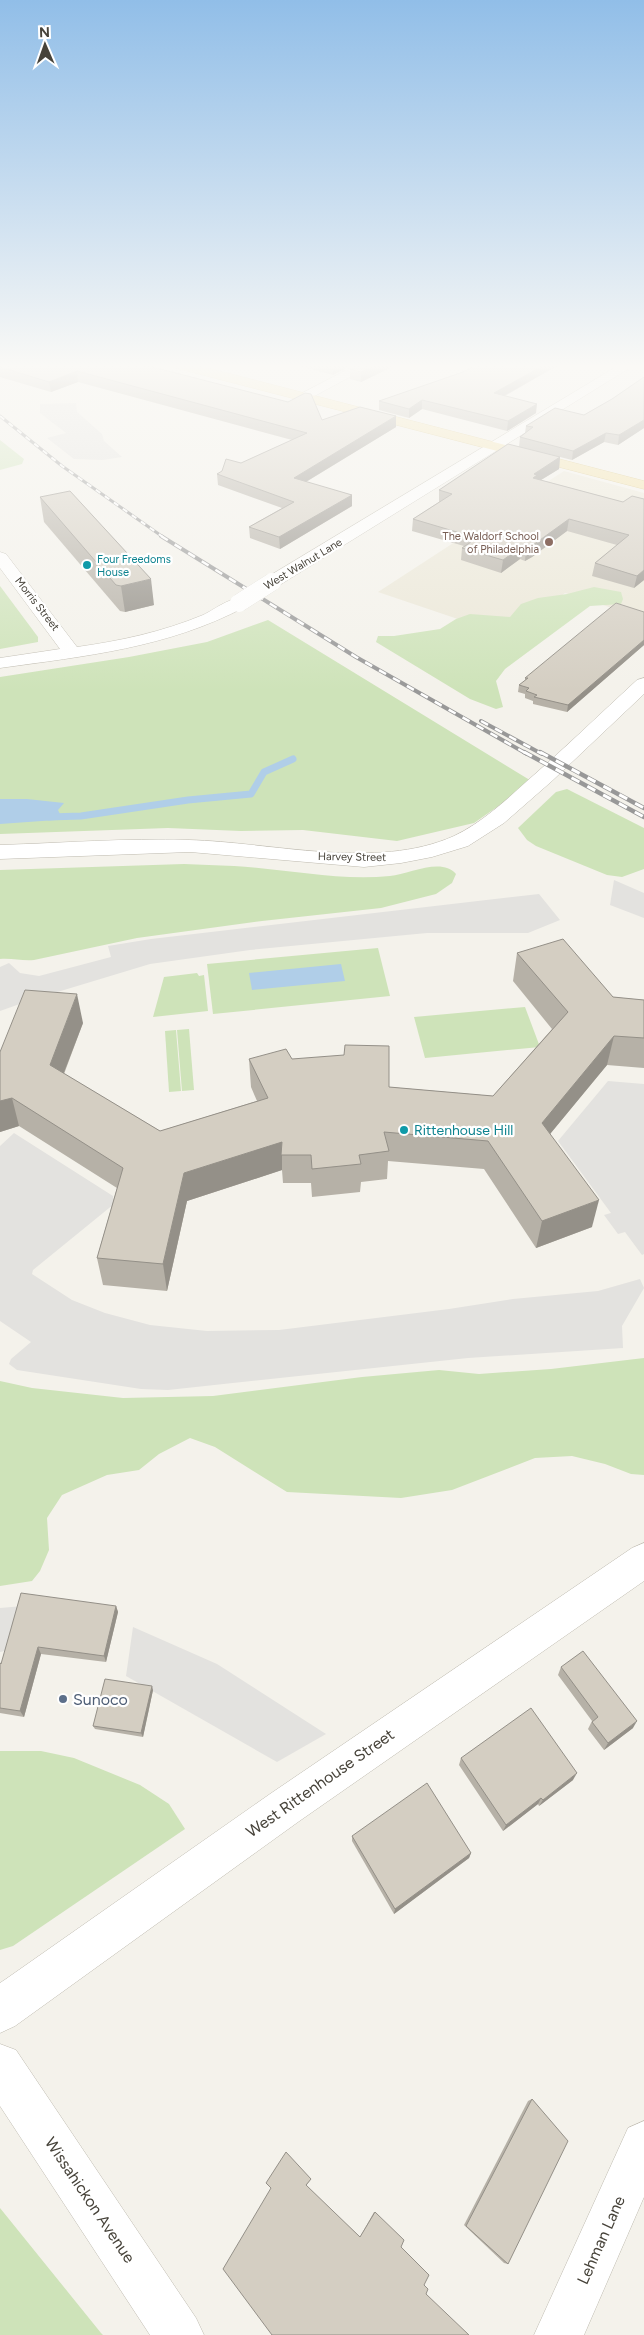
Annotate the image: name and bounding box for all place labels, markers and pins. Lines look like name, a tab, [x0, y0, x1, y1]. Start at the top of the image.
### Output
place label: The Waldorf School of Philadelphia	[443, 530, 539, 556]
marker: The Waldorf School of Philadelphia	[543, 536, 555, 548]
place label: Four Freedoms House	[97, 553, 171, 579]
marker: Four Freedoms House	[81, 559, 93, 571]
place label: Rittenhouse Hill	[414, 1122, 513, 1139]
marker: Rittenhouse Hill	[398, 1124, 410, 1136]
place label: Sunoco	[73, 1690, 128, 1709]
marker: Sunoco	[57, 1693, 69, 1705]

